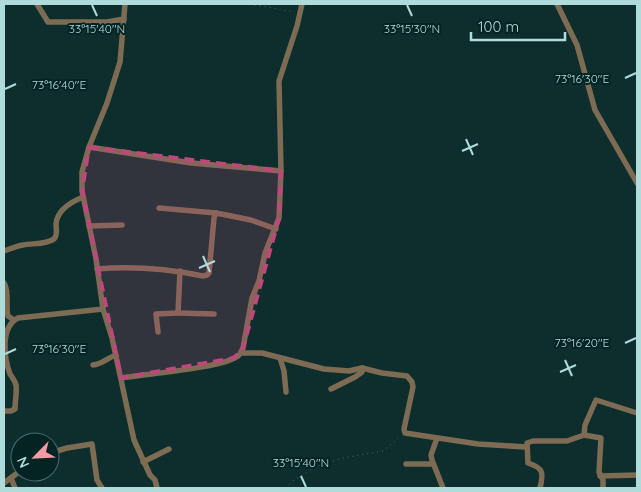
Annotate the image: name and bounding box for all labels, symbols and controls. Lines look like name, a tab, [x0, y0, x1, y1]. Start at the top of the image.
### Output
scale bar	[471, 10, 565, 42]
text: 100 m	[478, 17, 519, 36]
text: 33°15'40"N	[69, 21, 125, 36]
text: 33°15'30"N	[384, 21, 440, 36]
text: 73°16'30"E	[555, 71, 609, 86]
text: 73°16'40"E	[32, 77, 86, 92]
text: 73°16'20"E	[555, 335, 610, 350]
text: 73°16'30"E	[32, 341, 86, 356]
north arrow	[10, 432, 60, 482]
text: N	[13, 454, 33, 471]
text: 33°15'40"N	[273, 455, 329, 470]

